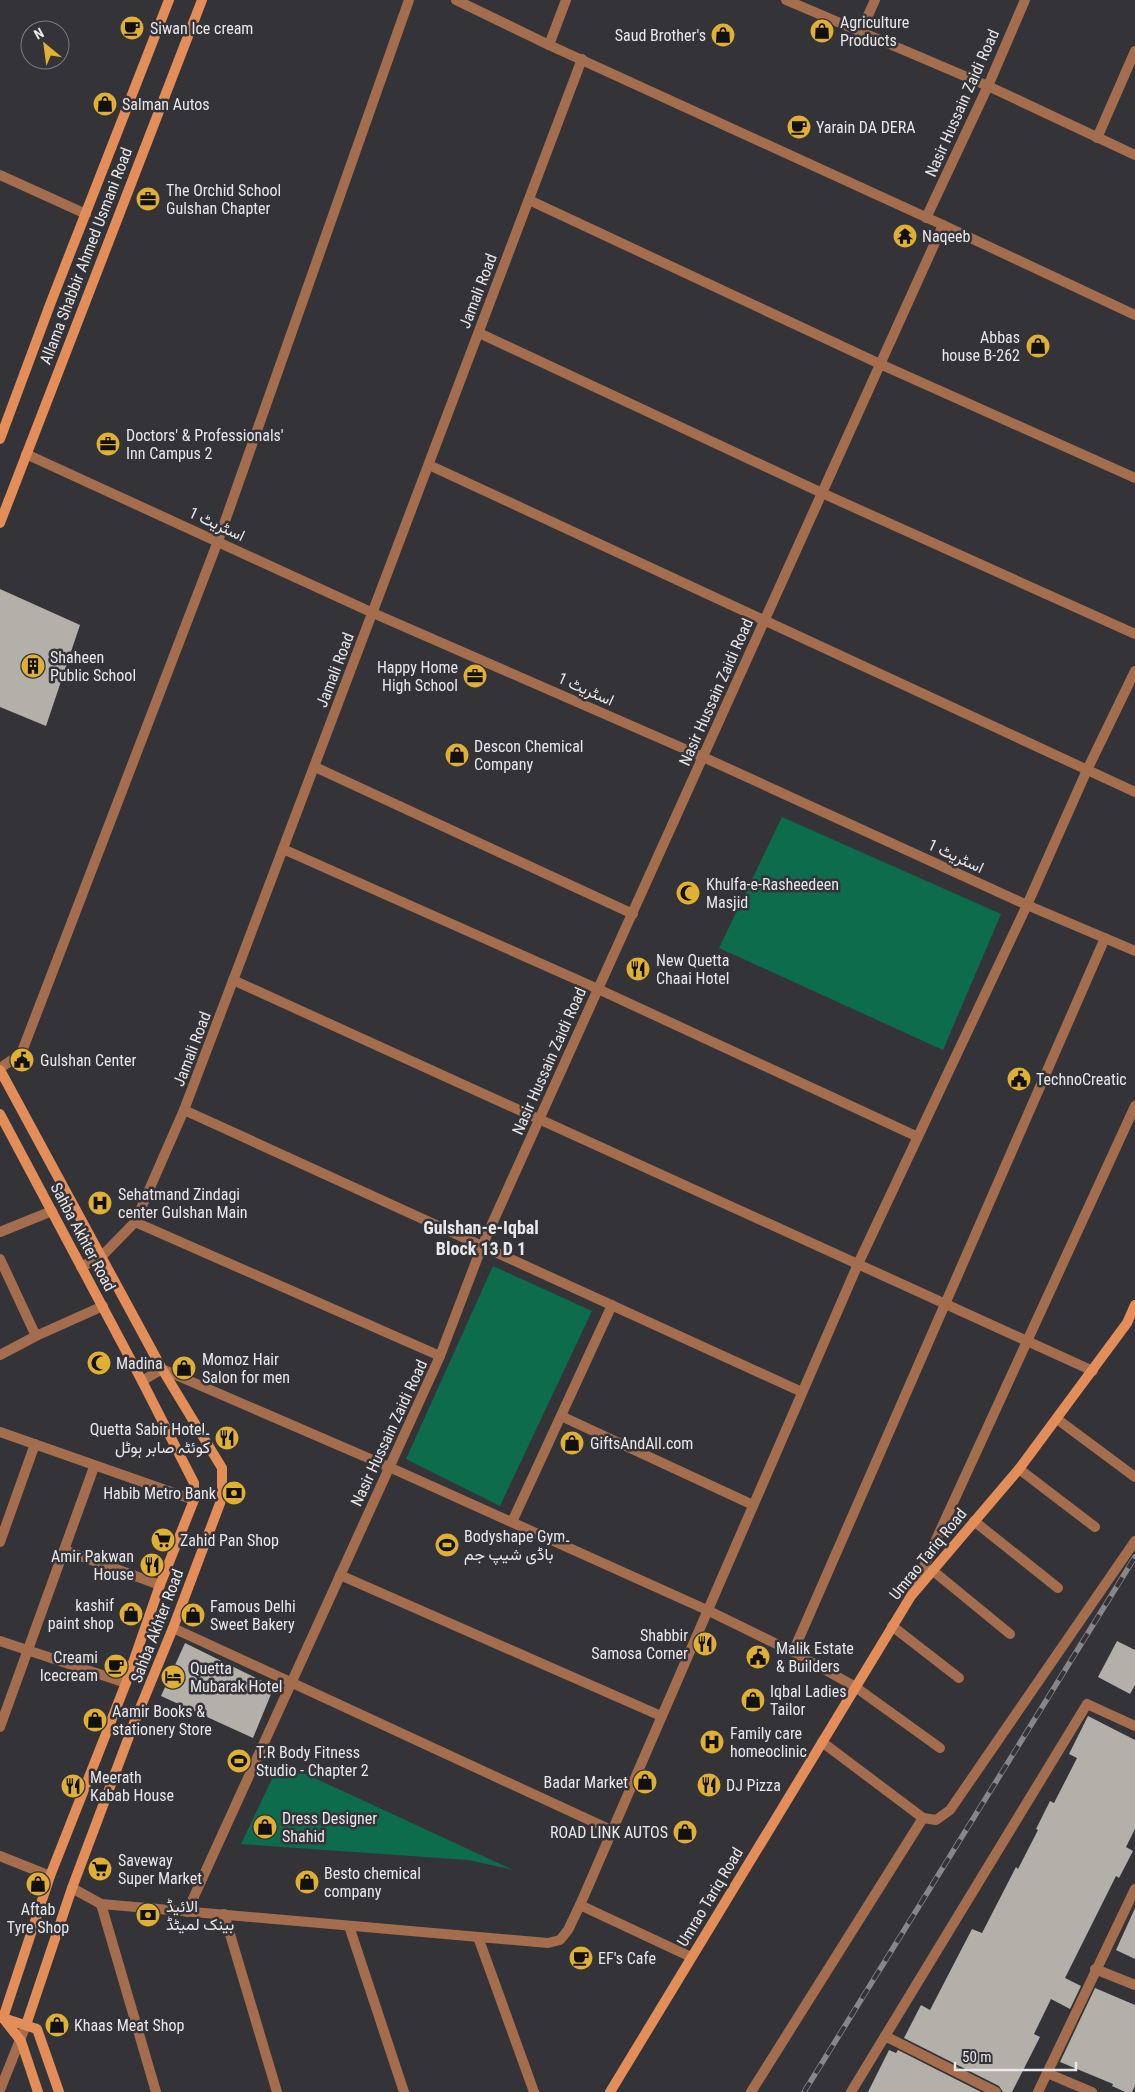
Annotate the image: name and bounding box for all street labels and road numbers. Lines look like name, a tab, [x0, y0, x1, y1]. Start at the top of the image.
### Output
street label: Nasir Hussain Zaidi Road	[921, 26, 1003, 180]
street label: Allama Shabbir Ahmed Usmani Road	[36, 145, 136, 367]
street label: Jamali Road	[455, 251, 501, 331]
street label: اسٹریٹ 1	[186, 503, 248, 546]
street label: Nasir Hussain Zaidi Road	[675, 615, 757, 769]
street label: Jamali Road	[312, 630, 358, 710]
street label: اسٹریٹ 1	[555, 668, 617, 711]
street label: اسٹریٹ 1	[925, 835, 987, 878]
street label: Nasir Hussain Zaidi Road	[508, 984, 590, 1138]
street label: Jamali Road	[169, 1009, 215, 1089]
street label: Sahba Akhter Road	[46, 1180, 120, 1294]
street label: Nasir Hussain Zaidi Road	[347, 1357, 431, 1509]
street label: Umrao Tariq Road	[885, 1504, 971, 1604]
street label: Sahba Akhter Road	[127, 1567, 187, 1685]
street label: Umrao Tariq Road	[673, 1844, 747, 1950]

